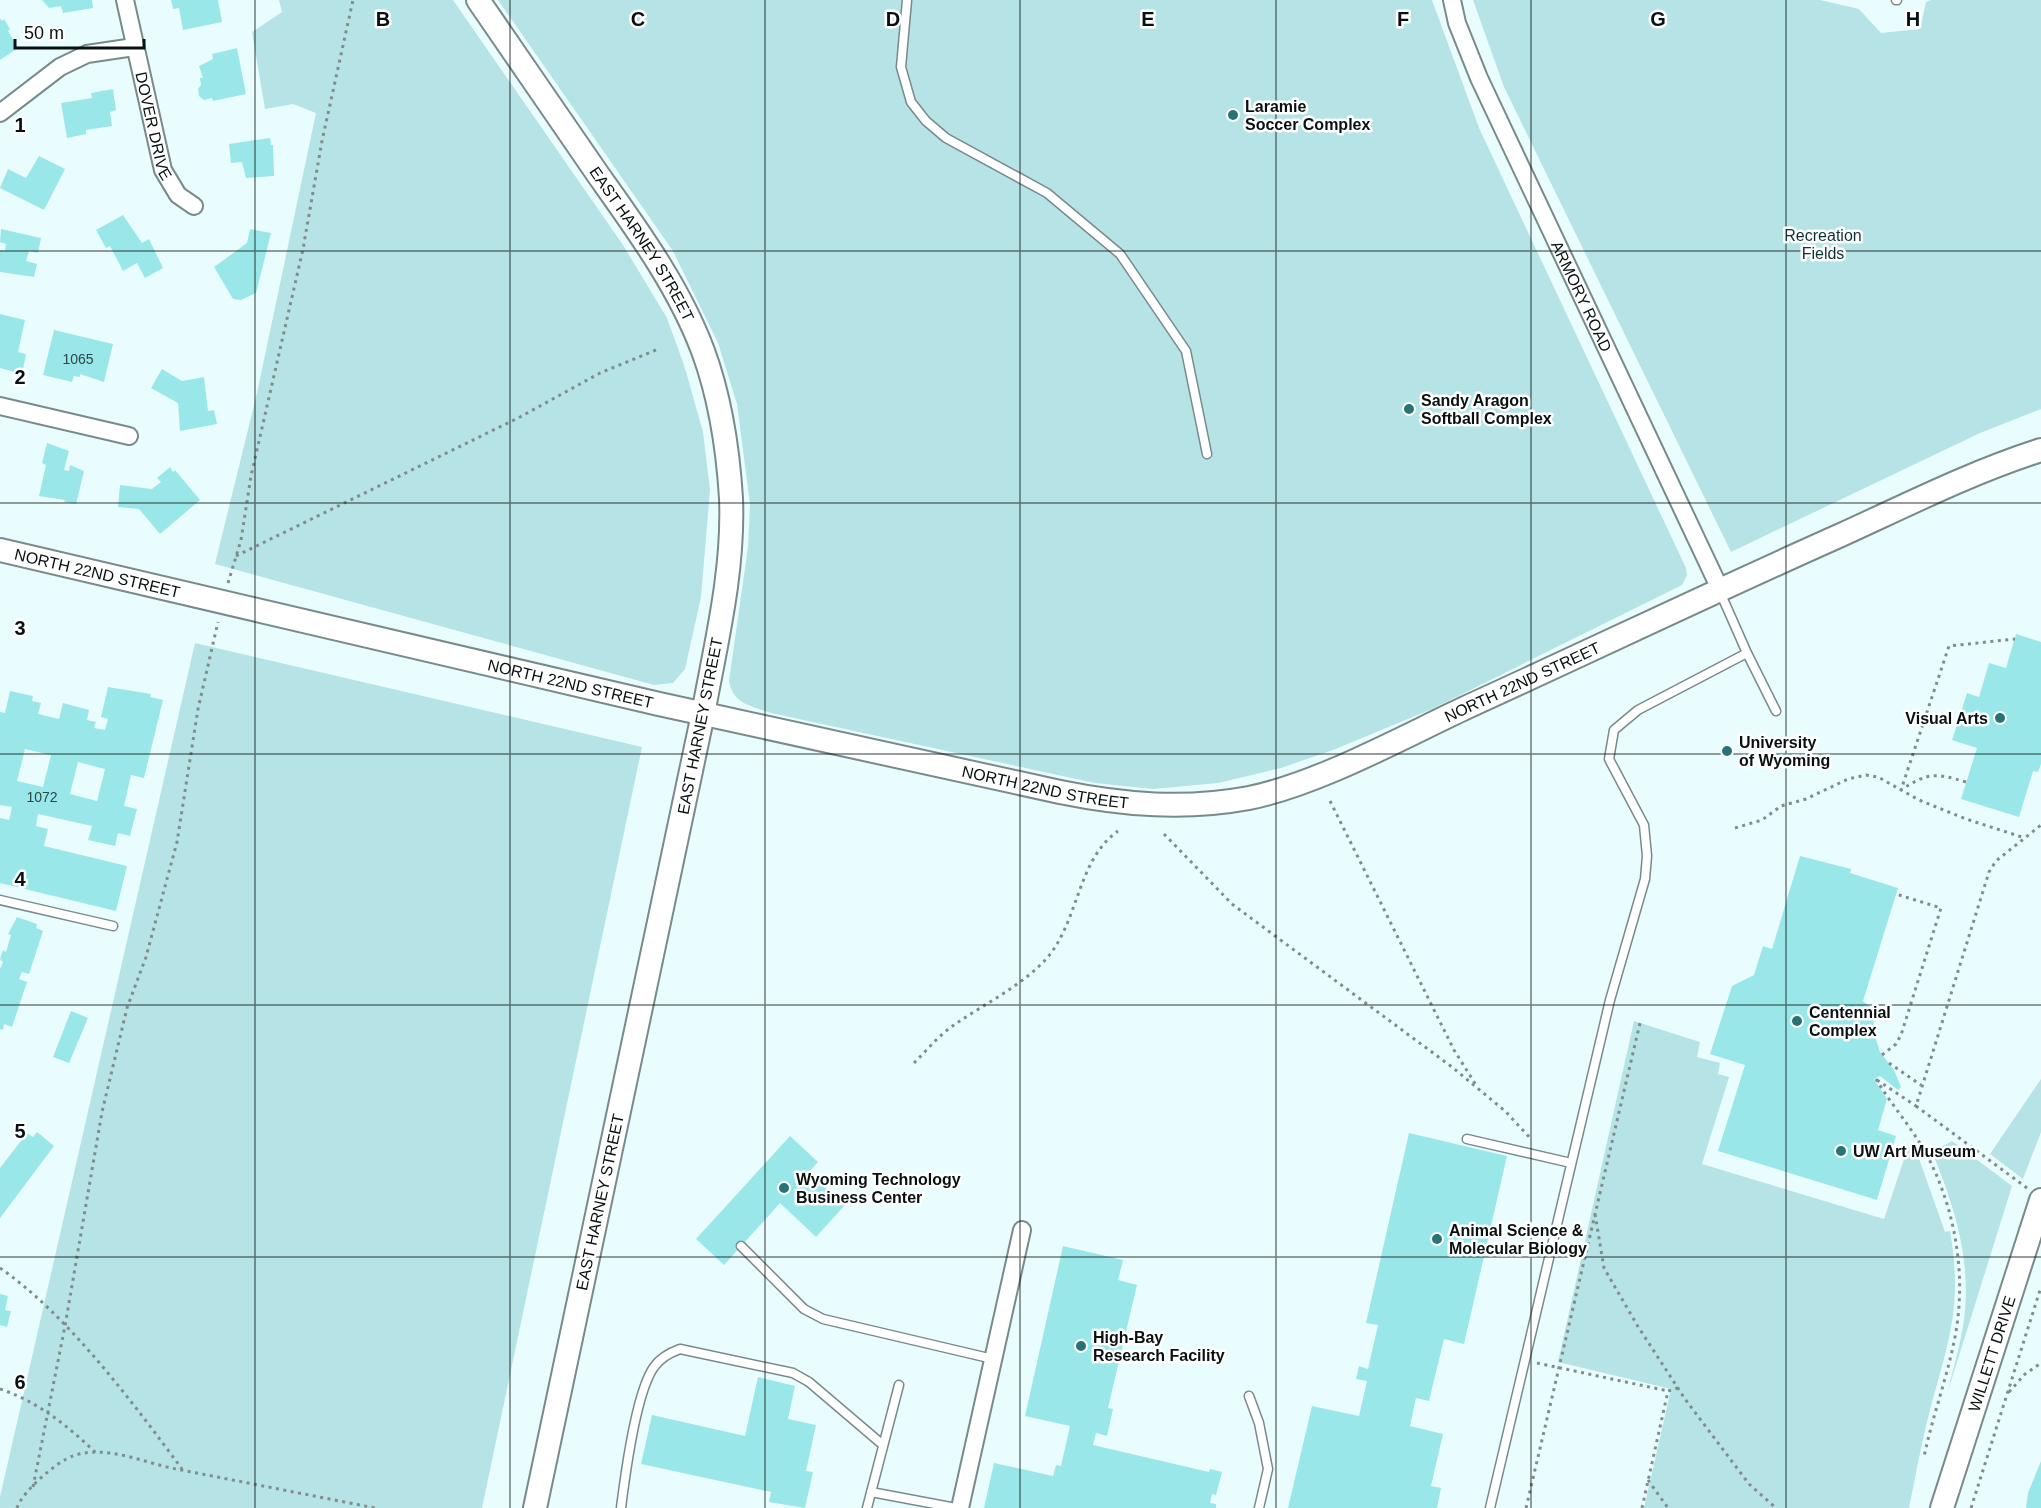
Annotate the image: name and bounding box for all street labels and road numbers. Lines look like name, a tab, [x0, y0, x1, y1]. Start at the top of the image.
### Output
street label: DOVER DRIVE	[133, 70, 175, 183]
street label: EAST HARNEY STREET	[587, 163, 698, 324]
street label: ARMORY ROAD	[1549, 238, 1615, 354]
street label: NORTH 22ND STREET	[13, 545, 182, 600]
street label: EAST HARNEY STREET	[674, 636, 726, 816]
street label: NORTH 22ND STREET	[1442, 638, 1603, 725]
street label: NORTH 22ND STREET	[486, 656, 655, 711]
street label: NORTH 22ND STREET	[960, 762, 1130, 811]
street label: EAST HARNEY STREET	[573, 1112, 627, 1292]
street label: WILLETT DRIVE	[1965, 1294, 2018, 1414]

